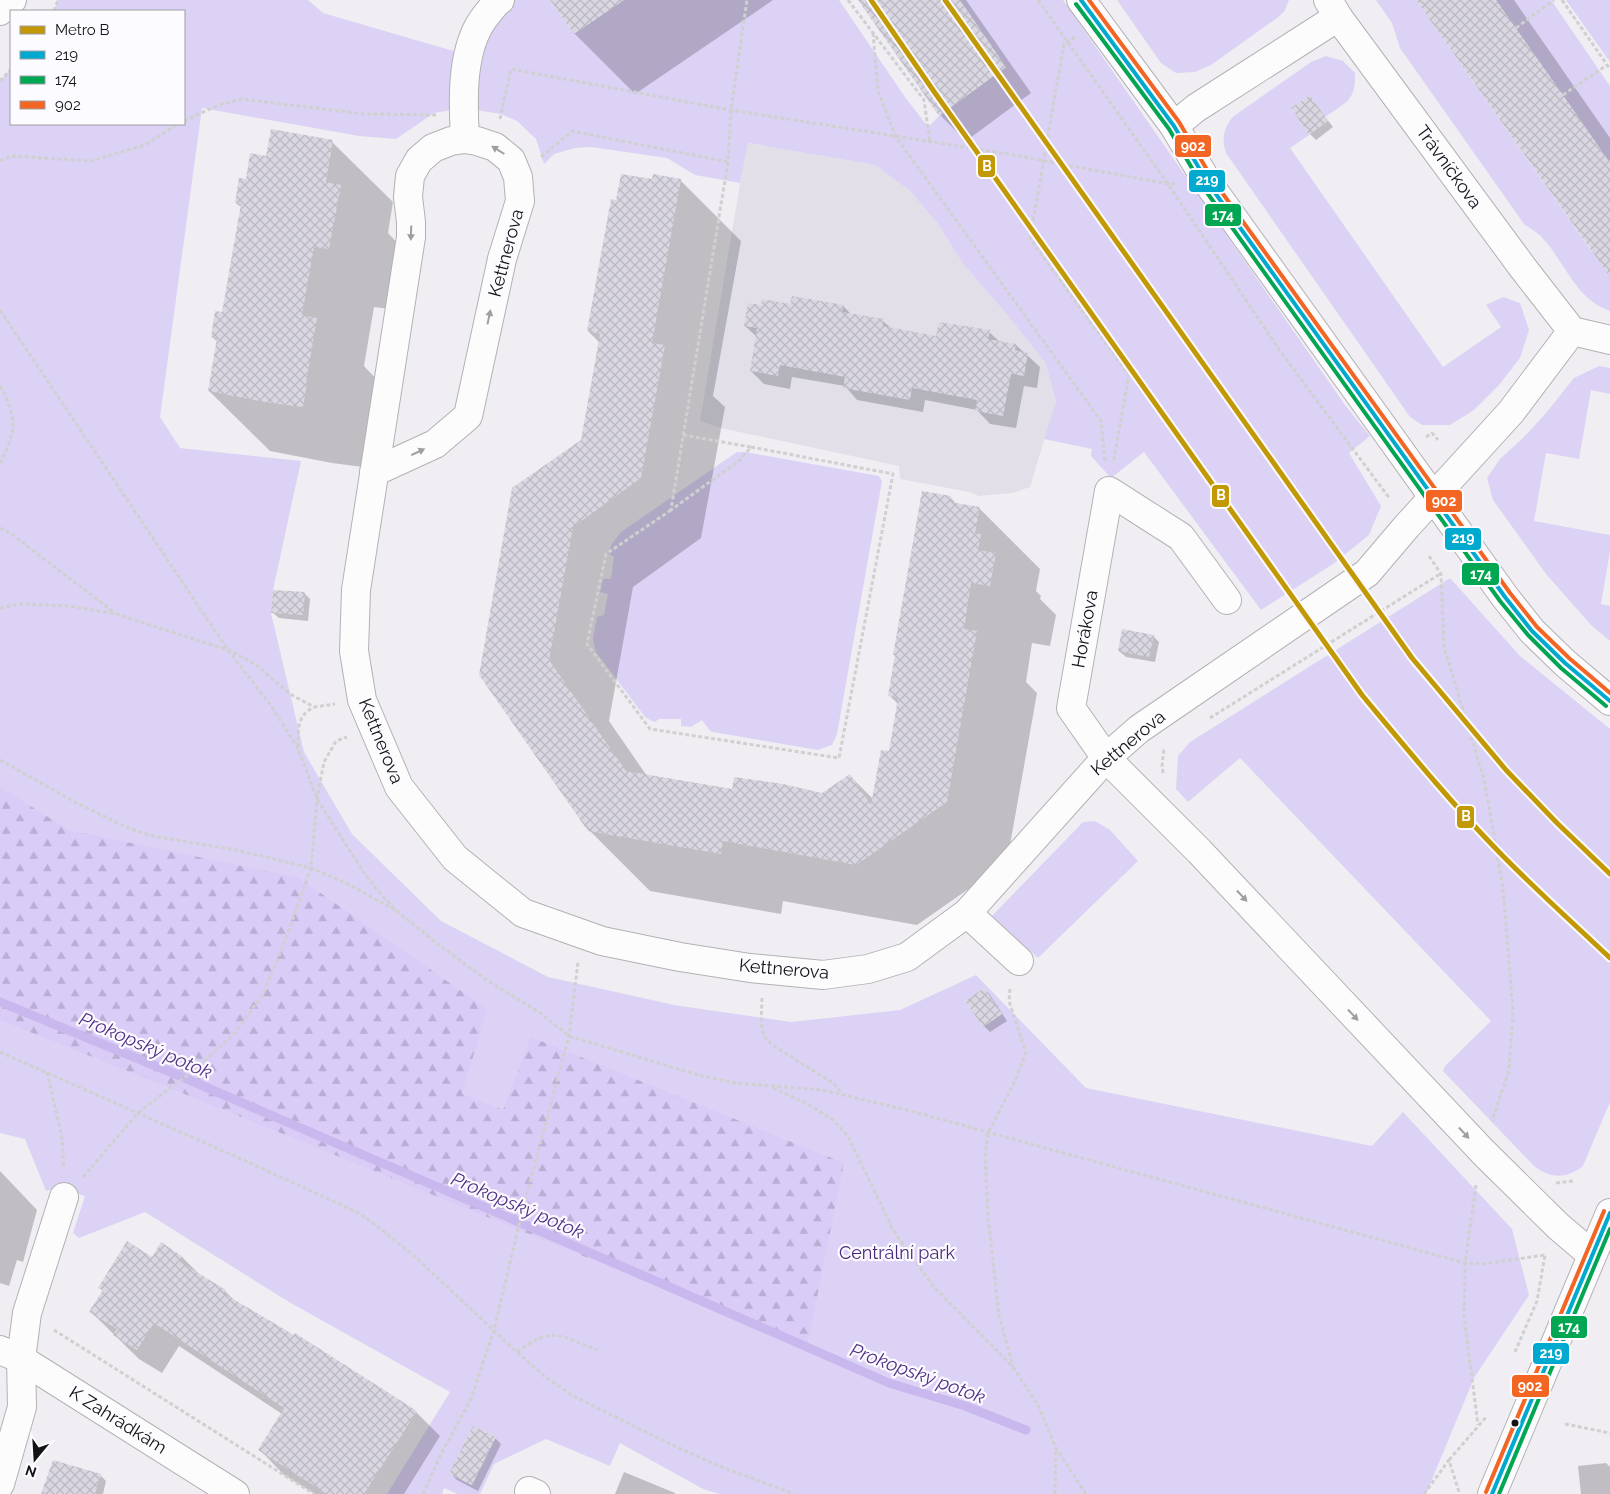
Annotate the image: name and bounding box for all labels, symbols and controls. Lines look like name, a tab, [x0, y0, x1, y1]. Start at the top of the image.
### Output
legend	[10, 10, 185, 125]
text: Metro B	[55, 21, 110, 39]
text: 219	[55, 46, 78, 64]
text: 174	[55, 71, 77, 89]
text: 902	[55, 96, 81, 114]
street label: Trávníčkova	[1412, 121, 1487, 212]
line badge: 902	[1174, 134, 1212, 158]
text: 902	[1181, 138, 1205, 154]
one-way arrow	[491, 145, 504, 155]
line badge: B	[977, 154, 996, 178]
text: B	[982, 158, 992, 174]
line badge: 219	[1188, 169, 1226, 193]
text: 219	[1195, 172, 1219, 188]
line badge: 174	[1204, 203, 1242, 227]
street label: Kettnerova	[484, 207, 527, 299]
text: 174	[1212, 207, 1234, 223]
one-way arrow	[407, 225, 415, 241]
one-way arrow	[485, 310, 493, 325]
one-way arrow	[411, 447, 425, 455]
line badge: B	[1211, 484, 1230, 508]
text: B	[1216, 487, 1226, 503]
line badge: 902	[1425, 489, 1463, 513]
text: 902	[1432, 493, 1456, 509]
line badge: 219	[1444, 527, 1482, 551]
text: 219	[1451, 530, 1475, 546]
line badge: 174	[1461, 562, 1500, 586]
text: 174	[1470, 566, 1492, 582]
street label: Horákova	[1067, 588, 1102, 669]
street label: Kettnerova	[355, 695, 408, 787]
street label: Kettnerova	[1086, 706, 1169, 780]
line badge: B	[1456, 805, 1475, 829]
text: B	[1461, 808, 1471, 824]
one-way arrow	[1236, 890, 1248, 902]
street label: Kettnerova	[738, 954, 830, 983]
water label: Prokopský potok	[76, 1007, 216, 1083]
one-way arrow	[1347, 1008, 1359, 1020]
one-way arrow	[1458, 1127, 1470, 1139]
water label: Prokopský potok	[448, 1167, 588, 1243]
park label: Centrální park	[839, 1242, 956, 1263]
line badge: 174	[1550, 1315, 1588, 1339]
text: 174	[1558, 1319, 1580, 1335]
water label: Prokopský potok	[847, 1338, 989, 1408]
line badge: 219	[1532, 1342, 1570, 1365]
text: 219	[1539, 1345, 1563, 1361]
line badge: 902	[1511, 1374, 1550, 1398]
text: 902	[1518, 1378, 1542, 1394]
street label: K Zahrádkám	[66, 1381, 171, 1458]
unlabelled marker	[1510, 1418, 1520, 1428]
north arrow	[10, 1434, 60, 1484]
text: N	[23, 1462, 39, 1481]

